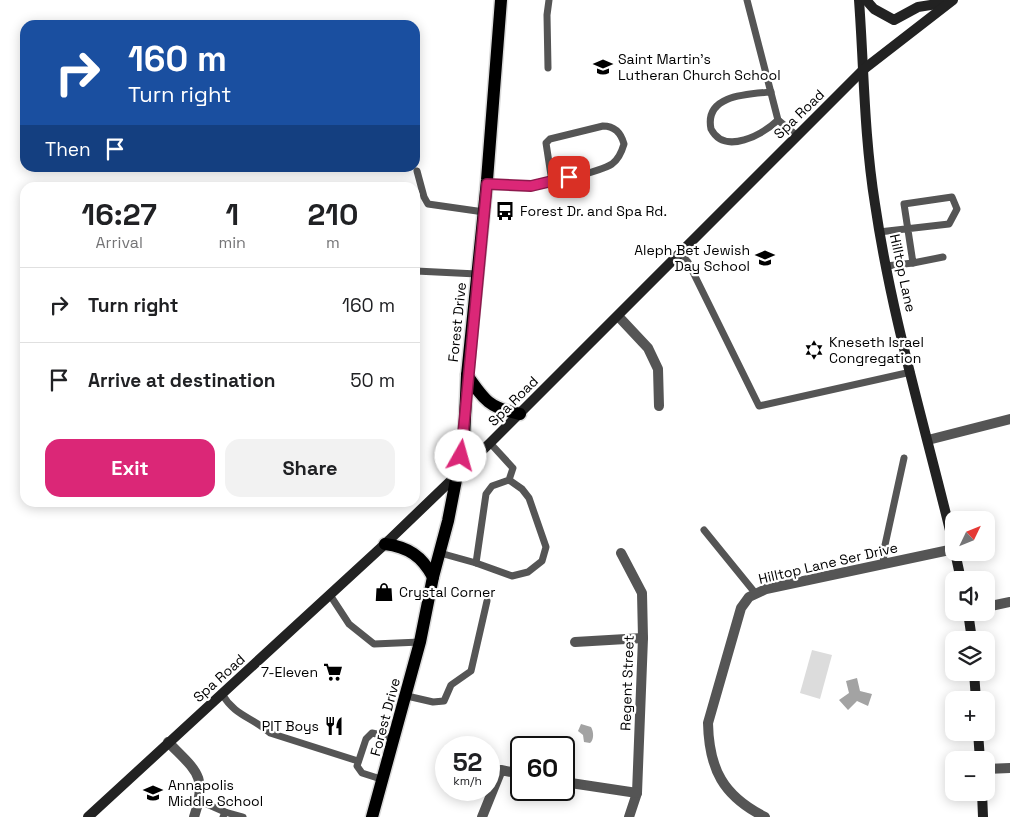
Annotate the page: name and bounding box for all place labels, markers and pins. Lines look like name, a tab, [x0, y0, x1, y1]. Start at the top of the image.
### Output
place label: Saint Martin's Lutheran Church School	[618, 50, 781, 84]
school or university icon: Saint Martin's Lutheran Church School	[592, 56, 614, 78]
pin	[548, 156, 590, 198]
bus stop icon: Forest Dr. and Spa Rd.	[494, 200, 516, 222]
place label: Forest Dr. and Spa Rd.	[520, 202, 667, 220]
place label: Aleph Bet Jewish Day School	[634, 241, 750, 275]
school or university icon: Aleph Bet Jewish Day School	[754, 247, 776, 269]
place label: Kneseth Israel Congregation	[829, 333, 924, 367]
synagogue icon: Kneseth Israel Congregation	[803, 339, 825, 361]
shop icon: Crystal Corner	[373, 581, 395, 603]
place label: Crystal Corner	[399, 583, 496, 601]
supermarket icon: 7-Eleven	[322, 661, 344, 683]
place label: 7-Eleven	[261, 663, 318, 681]
restaurant icon: PIT Boys	[323, 715, 345, 737]
place label: PIT Boys	[262, 717, 319, 735]
place label: Annapolis Middle School	[168, 776, 263, 810]
school or university icon: Annapolis Middle School	[142, 782, 164, 804]

